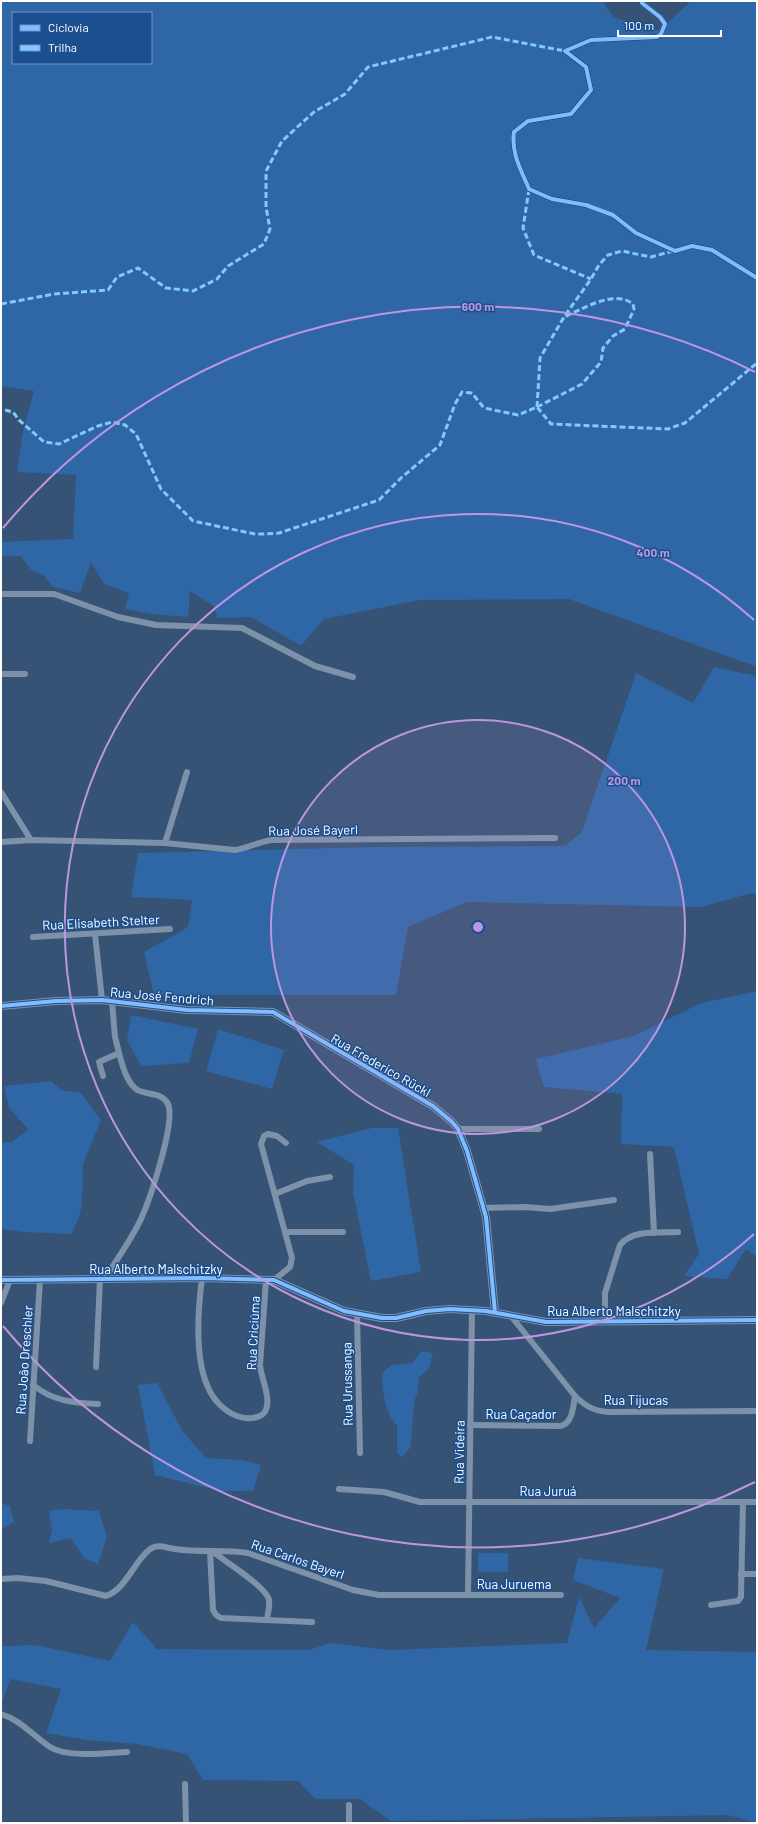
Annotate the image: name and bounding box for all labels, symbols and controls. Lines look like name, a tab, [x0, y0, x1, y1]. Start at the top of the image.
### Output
legend	[12, 12, 152, 64]
scale bar	[618, 12, 721, 38]
text: 100 m	[624, 18, 654, 32]
text: Ciclovia	[48, 20, 89, 34]
text: Trilha	[48, 40, 77, 54]
text: 600 m	[462, 299, 494, 313]
text: 400 m	[636, 545, 670, 559]
text: 200 m	[608, 773, 640, 787]
street label: Rua José Bayerl	[268, 821, 358, 839]
street label: Rua Elisabeth Stelter	[42, 911, 160, 933]
centre of rings	[471, 920, 485, 934]
street label: Rua José Fendrich	[109, 983, 215, 1009]
street label: Rua Frederico Rückl	[328, 1030, 434, 1100]
street label: Rua Alberto Malschitzky	[89, 1261, 223, 1277]
street label: Rua Criciúma	[243, 1295, 263, 1371]
street label: Rua Alberto Malschitzky	[547, 1303, 681, 1319]
street label: Rua João Dreschler	[12, 1305, 36, 1415]
street label: Rua Urussanga	[338, 1342, 356, 1426]
street label: Rua Tijucas	[604, 1392, 668, 1408]
street label: Rua Caçador	[486, 1406, 557, 1422]
street label: Rua Videira	[450, 1420, 468, 1484]
street label: Rua Juruá	[520, 1483, 576, 1499]
street label: Rua Carlos Bayerl	[249, 1536, 347, 1582]
street label: Rua Juruema	[477, 1576, 551, 1592]

